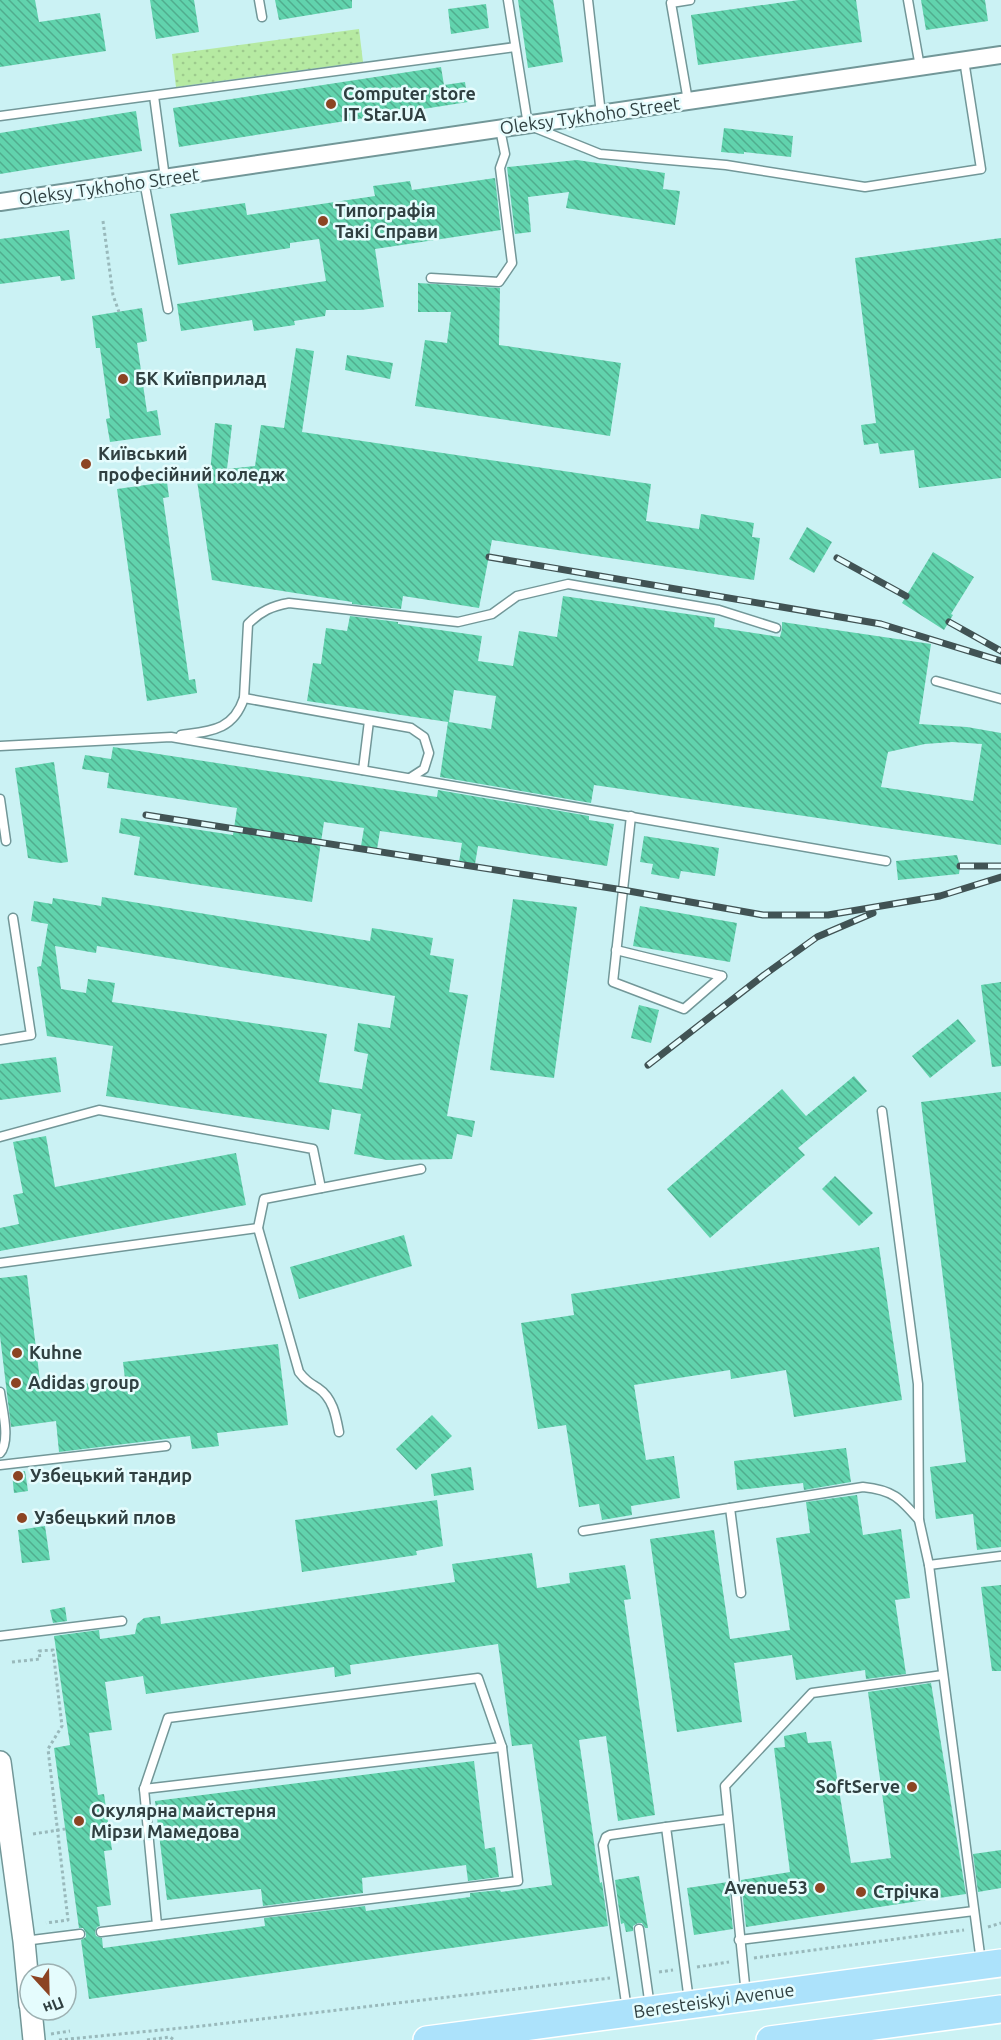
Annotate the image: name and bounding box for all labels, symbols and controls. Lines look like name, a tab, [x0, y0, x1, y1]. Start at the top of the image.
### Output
place label: Computer store IT Star.UA	[343, 83, 476, 124]
street label: Oleksy Tykhoho Street	[498, 92, 681, 138]
marker: Computer store IT Star.UA	[324, 97, 338, 111]
street label: Oleksy Tykhoho Street	[17, 163, 200, 209]
place label: Типографія Такі Справи	[335, 200, 438, 241]
marker: Типографія Такі Справи	[316, 214, 330, 228]
place label: БК Київприлад	[135, 368, 267, 388]
marker: БК Київприлад	[116, 372, 130, 386]
place label: Київський професійний коледж	[98, 443, 286, 484]
marker: Київський професійний коледж	[79, 457, 93, 471]
place label: Kuhne	[29, 1342, 82, 1362]
marker: Kuhne	[10, 1346, 24, 1360]
place label: Adidas group	[28, 1372, 140, 1392]
marker: Adidas group	[9, 1376, 23, 1390]
place label: Узбецький тандир	[30, 1465, 192, 1485]
marker: Узбецький тандир	[11, 1469, 25, 1483]
place label: Узбецький плов	[34, 1507, 176, 1527]
marker: Узбецький плов	[15, 1511, 29, 1525]
place label: SoftServe	[815, 1776, 900, 1796]
marker: SoftServe	[905, 1780, 919, 1794]
place label: Окулярна майстерня Мірзи Мамедова	[91, 1800, 276, 1841]
marker: Окулярна майстерня Мірзи Мамедова	[72, 1814, 86, 1828]
place label: Avenue53	[724, 1877, 808, 1897]
marker: Avenue53	[813, 1881, 827, 1895]
place label: Стрічка	[873, 1881, 939, 1901]
marker: Стрічка	[854, 1885, 868, 1899]
north arrow	[18, 1962, 78, 2022]
street label: Beresteiskyi Avenue	[632, 1979, 795, 2021]
text: Пн	[41, 1994, 67, 2018]

